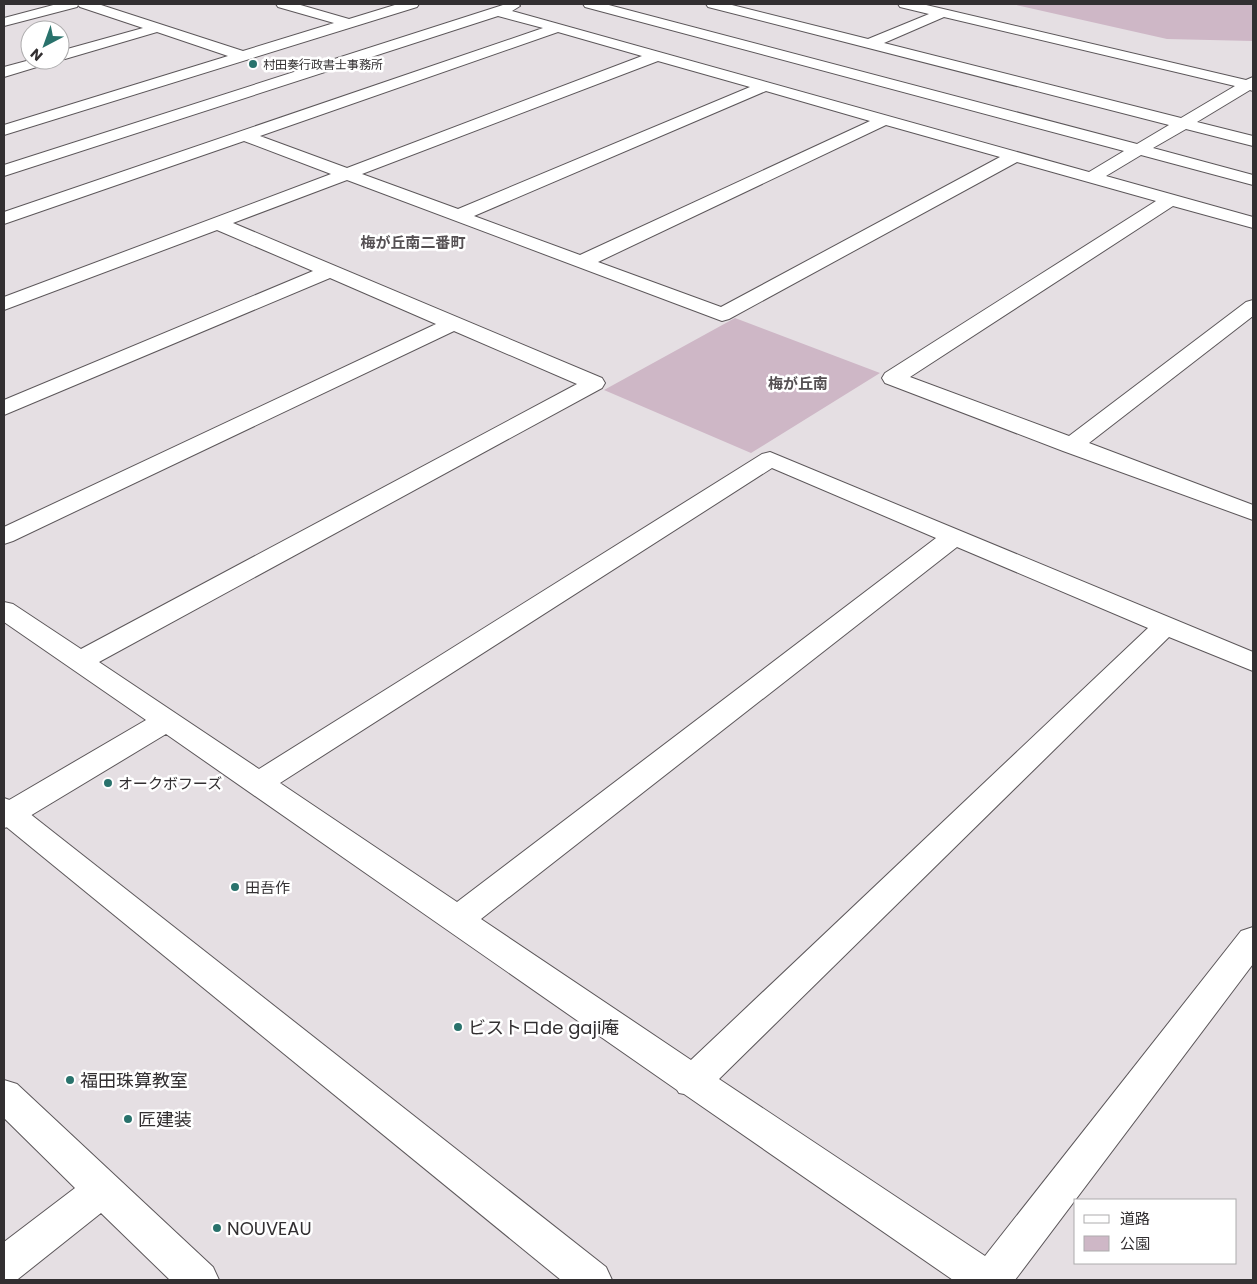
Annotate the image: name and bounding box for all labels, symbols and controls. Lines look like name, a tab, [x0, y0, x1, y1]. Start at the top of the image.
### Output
north arrow	[20, 20, 70, 70]
text: N	[26, 44, 47, 66]
place label: 村田奏行政書士事務所	[263, 56, 383, 73]
marker: 村田奏行政書士事務所	[247, 58, 259, 70]
district label: 梅が丘南二番町	[360, 232, 466, 253]
district label: 梅が丘南	[768, 373, 828, 394]
place label: オークボフーズ	[118, 773, 222, 794]
marker: オークボフーズ	[102, 777, 114, 789]
place label: 田吾作	[245, 877, 290, 898]
marker: 田吾作	[229, 881, 241, 893]
place label: ビストロde gaji庵	[468, 1015, 619, 1040]
marker: ビストロde gaji庵	[452, 1021, 464, 1033]
place label: 福田珠算教室	[80, 1068, 188, 1093]
marker: 福田珠算教室	[64, 1074, 76, 1086]
place label: 匠建装	[138, 1107, 192, 1132]
marker: 匠建装	[122, 1113, 134, 1125]
legend	[1074, 1199, 1237, 1264]
text: 道路	[1120, 1208, 1150, 1229]
place label: NOUVEAU	[227, 1216, 312, 1241]
marker: NOUVEAU	[211, 1222, 223, 1234]
text: 公園	[1120, 1233, 1150, 1254]

